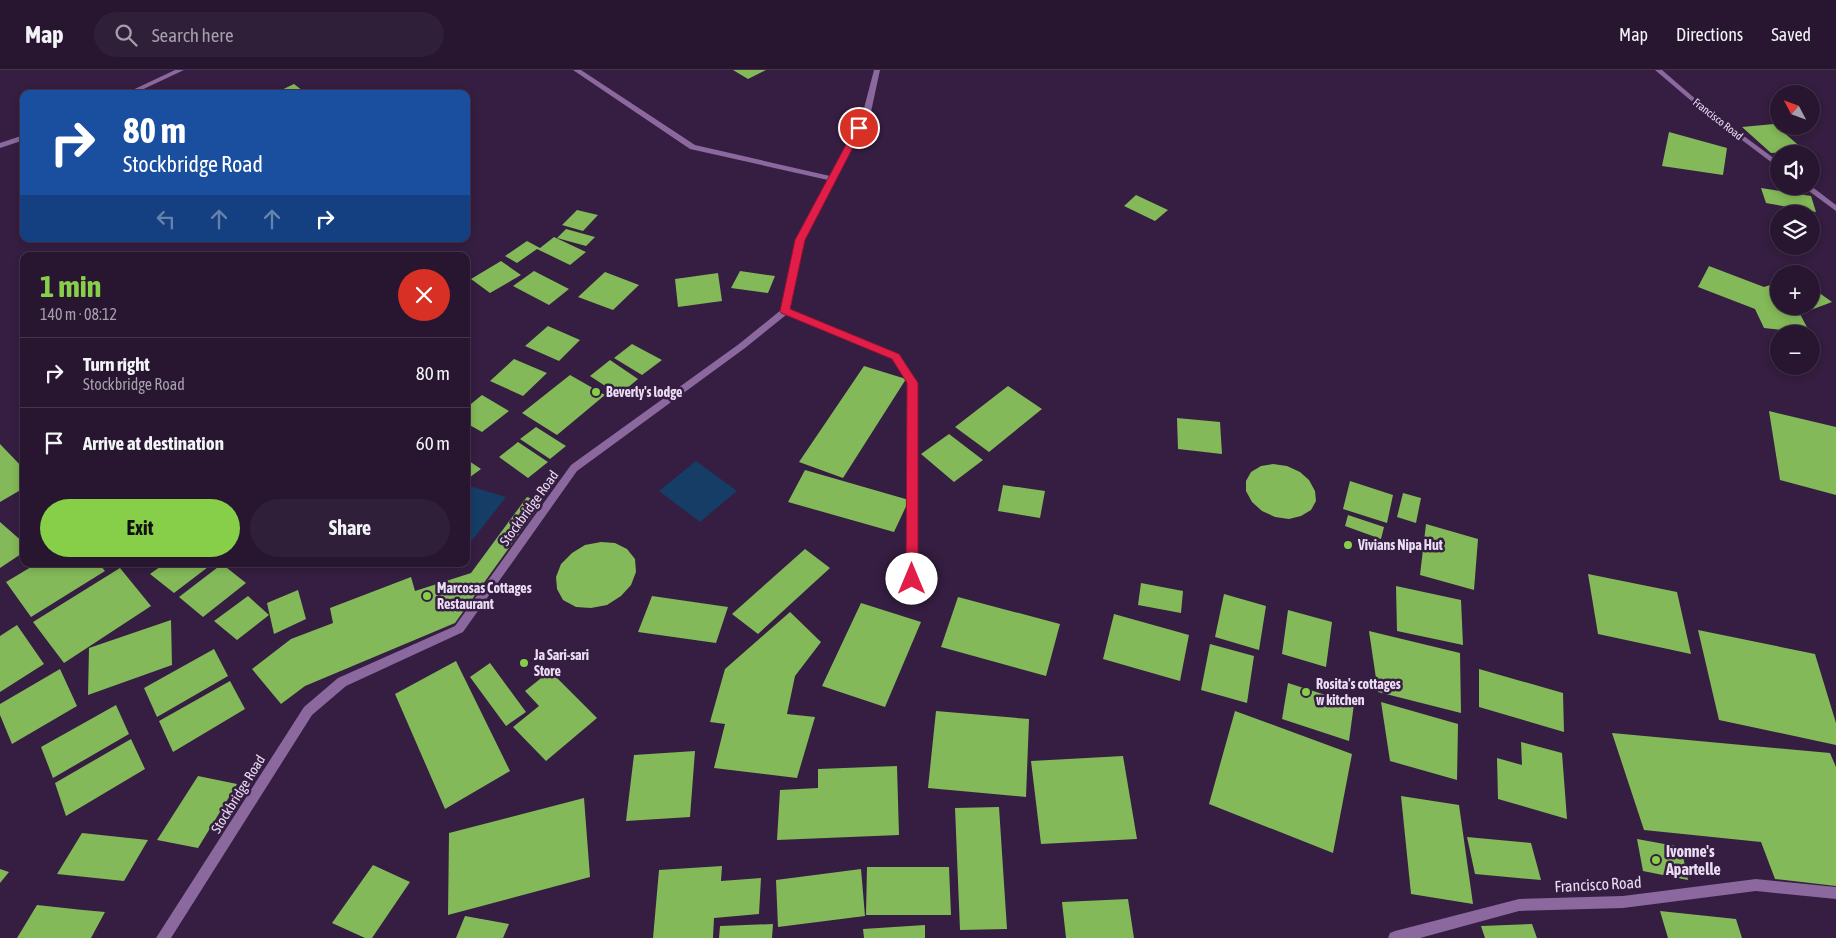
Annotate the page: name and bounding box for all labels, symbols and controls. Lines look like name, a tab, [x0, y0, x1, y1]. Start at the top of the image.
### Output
search box	[94, 12, 444, 57]
text: Map	[25, 21, 64, 48]
icon: search	[112, 21, 140, 49]
text: Search here	[152, 24, 234, 46]
text: Map	[1619, 24, 1648, 45]
text: Directions	[1676, 24, 1743, 45]
text: Saved	[1771, 24, 1811, 45]
north arrow	[1770, 85, 1820, 135]
map controls	[1770, 85, 1820, 375]
street label: Francisco Road	[1691, 96, 1745, 142]
pin	[838, 107, 880, 149]
icon: right	[40, 110, 105, 175]
text: 80 m	[123, 110, 186, 150]
icon: arrive	[845, 114, 873, 142]
button: sound	[1770, 145, 1820, 195]
text: Stockbridge Road	[123, 151, 263, 177]
icon: left	[152, 205, 180, 233]
icon: ahead	[205, 205, 233, 233]
icon: ahead	[258, 205, 286, 233]
icon: right	[311, 205, 339, 233]
button: layers	[1770, 205, 1820, 255]
button: +	[1770, 265, 1820, 315]
text: 1 min	[40, 269, 101, 303]
button: close	[398, 269, 450, 321]
text: 140 m · 08:12	[40, 305, 117, 323]
button: −	[1770, 325, 1820, 375]
text: Turn right	[83, 353, 150, 375]
icon: right	[40, 359, 68, 387]
text: 80 m	[416, 362, 450, 384]
text: Stockbridge Road	[83, 375, 185, 393]
place label: Beverly's lodge	[606, 384, 682, 400]
marker: Beverly's lodge	[590, 386, 602, 398]
icon: arrive	[40, 429, 68, 457]
text: Arrive at destination	[83, 432, 224, 454]
text: 60 m	[416, 432, 450, 454]
street label: Stockbridge Road	[496, 467, 562, 549]
button: Exit	[40, 499, 240, 557]
button: Share	[250, 499, 450, 557]
place label: Vivians Nipa Hut	[1357, 537, 1443, 553]
marker: Vivians Nipa Hut	[1342, 539, 1354, 551]
position arrow	[885, 552, 937, 604]
place label: Marcosas Cottages Restaurant	[437, 580, 532, 612]
marker: Marcosas Cottages Restaurant	[421, 590, 433, 602]
place label: Ja Sari-sari Store	[533, 647, 589, 679]
marker: Ja Sari-sari Store	[518, 657, 530, 669]
place label: Rosita's cottages w kitchen	[1316, 676, 1401, 708]
marker: Rosita's cottages w kitchen	[1300, 686, 1312, 698]
street label: Stockbridge Road	[208, 752, 268, 836]
place label: Ivonne's Apartelle	[1665, 842, 1721, 878]
marker: Ivonne's Apartelle	[1650, 854, 1662, 866]
street label: Francisco Road	[1554, 873, 1642, 895]

